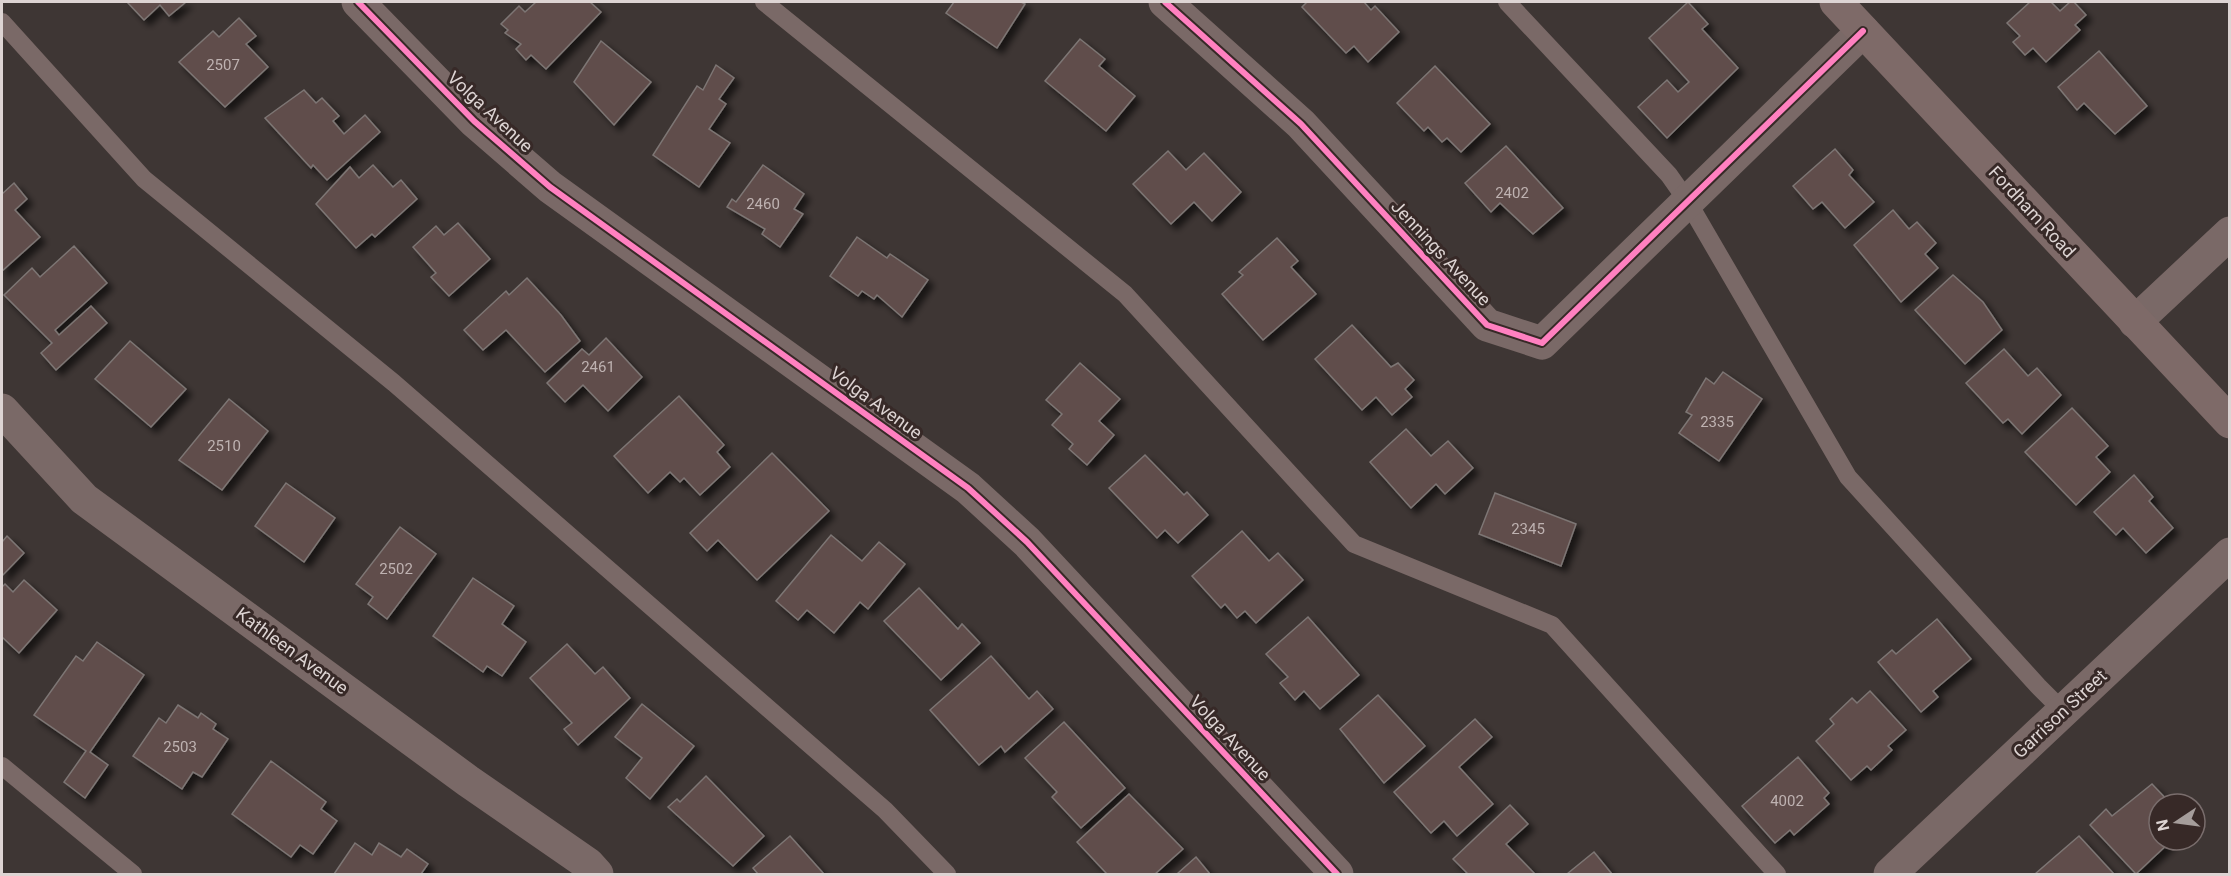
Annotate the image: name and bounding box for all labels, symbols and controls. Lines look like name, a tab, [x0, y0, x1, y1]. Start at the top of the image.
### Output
house number: 2507	[206, 56, 240, 74]
street label: Volga Avenue	[443, 67, 537, 156]
street label: Fordham Road	[1985, 162, 2080, 262]
house number: 2402	[1495, 184, 1529, 202]
house number: 2460	[746, 195, 780, 213]
street label: Jennings Avenue	[1387, 196, 1496, 310]
house number: 2461	[581, 358, 615, 376]
street label: Volga Avenue	[826, 362, 927, 443]
house number: 2335	[1700, 413, 1734, 431]
house number: 2510	[207, 437, 241, 455]
house number: 2345	[1511, 520, 1545, 538]
house number: 2502	[379, 560, 413, 578]
street label: Kathleen Avenue	[232, 603, 353, 698]
street label: Garrison Street	[2009, 665, 2111, 762]
street label: Volga Avenue	[1186, 691, 1275, 785]
house number: 2503	[163, 738, 197, 756]
house number: 4002	[1770, 792, 1804, 810]
north arrow	[2147, 792, 2207, 852]
text: N	[2152, 818, 2173, 833]

